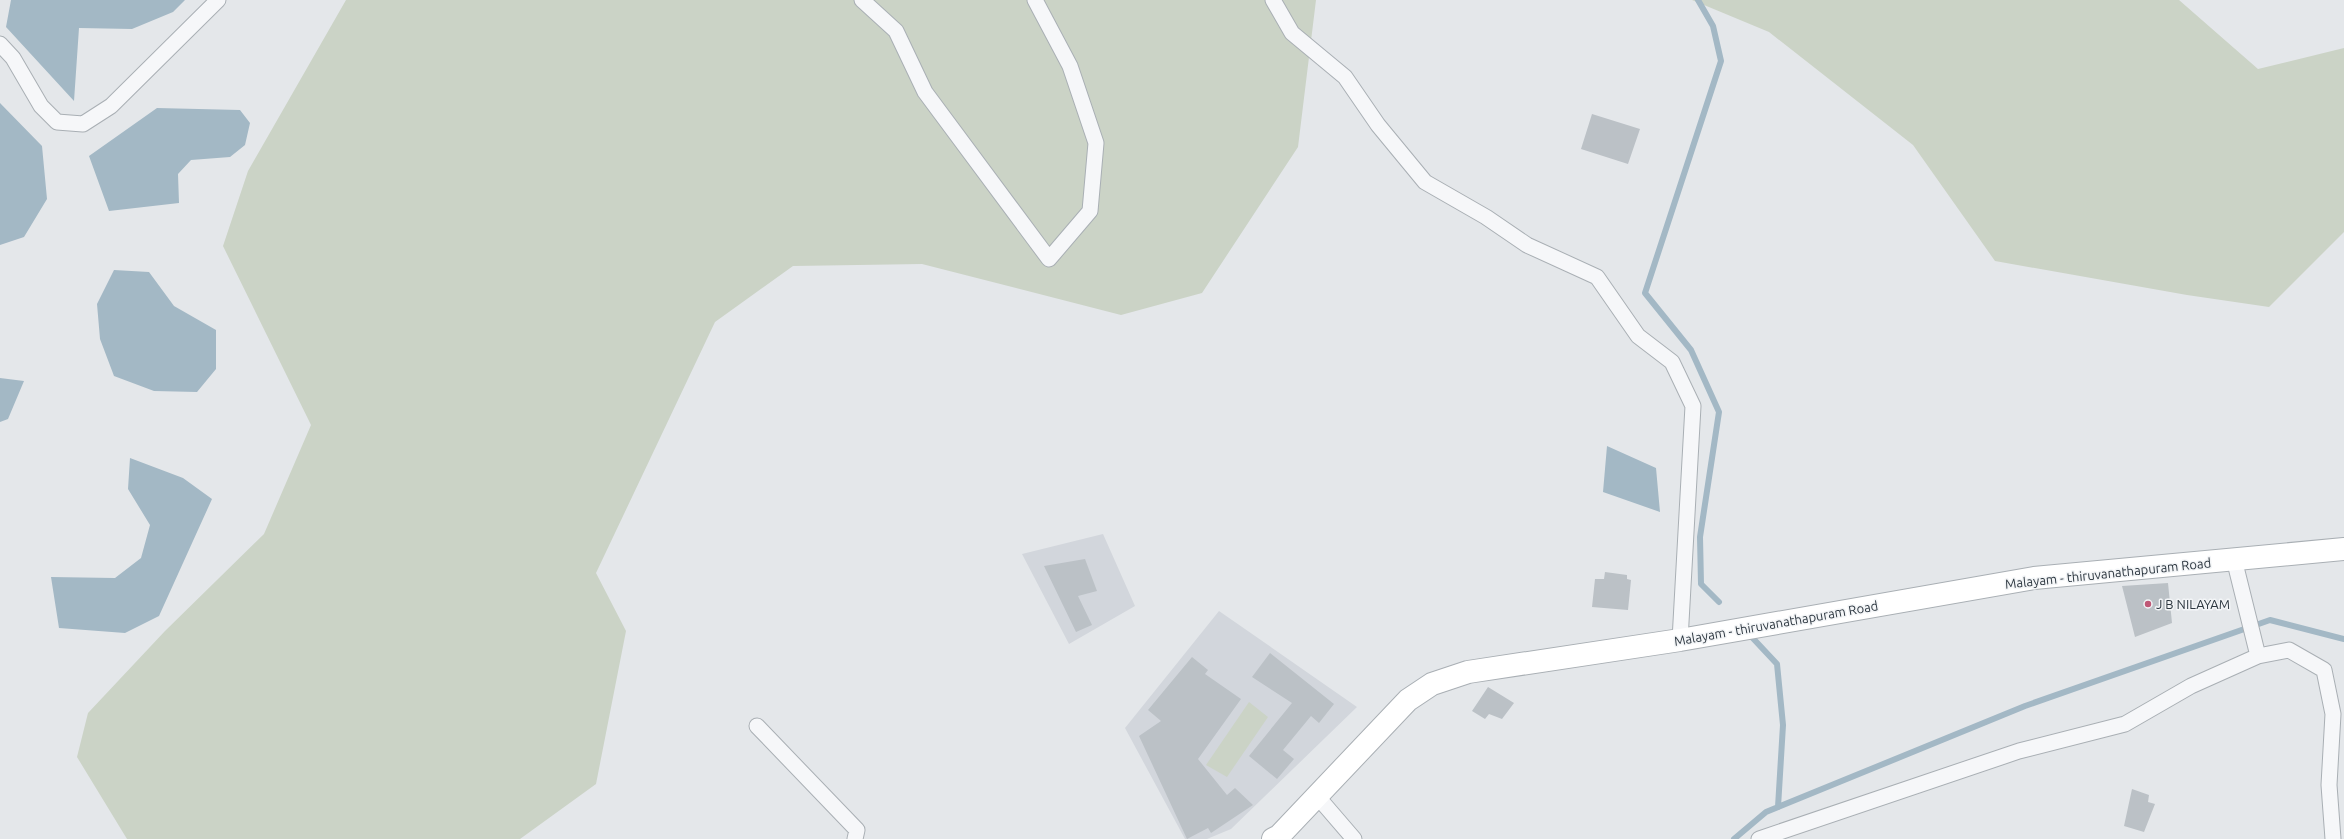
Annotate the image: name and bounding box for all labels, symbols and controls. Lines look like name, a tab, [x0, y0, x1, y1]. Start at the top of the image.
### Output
street label: Malayam - thiruvanathapuram Road	[2004, 555, 2212, 591]
place label: J B NILAYAM	[2156, 597, 2230, 611]
street label: Malayam - thiruvanathapuram Road	[1673, 598, 1879, 648]
marker: J B NILAYAM	[2143, 599, 2153, 609]

